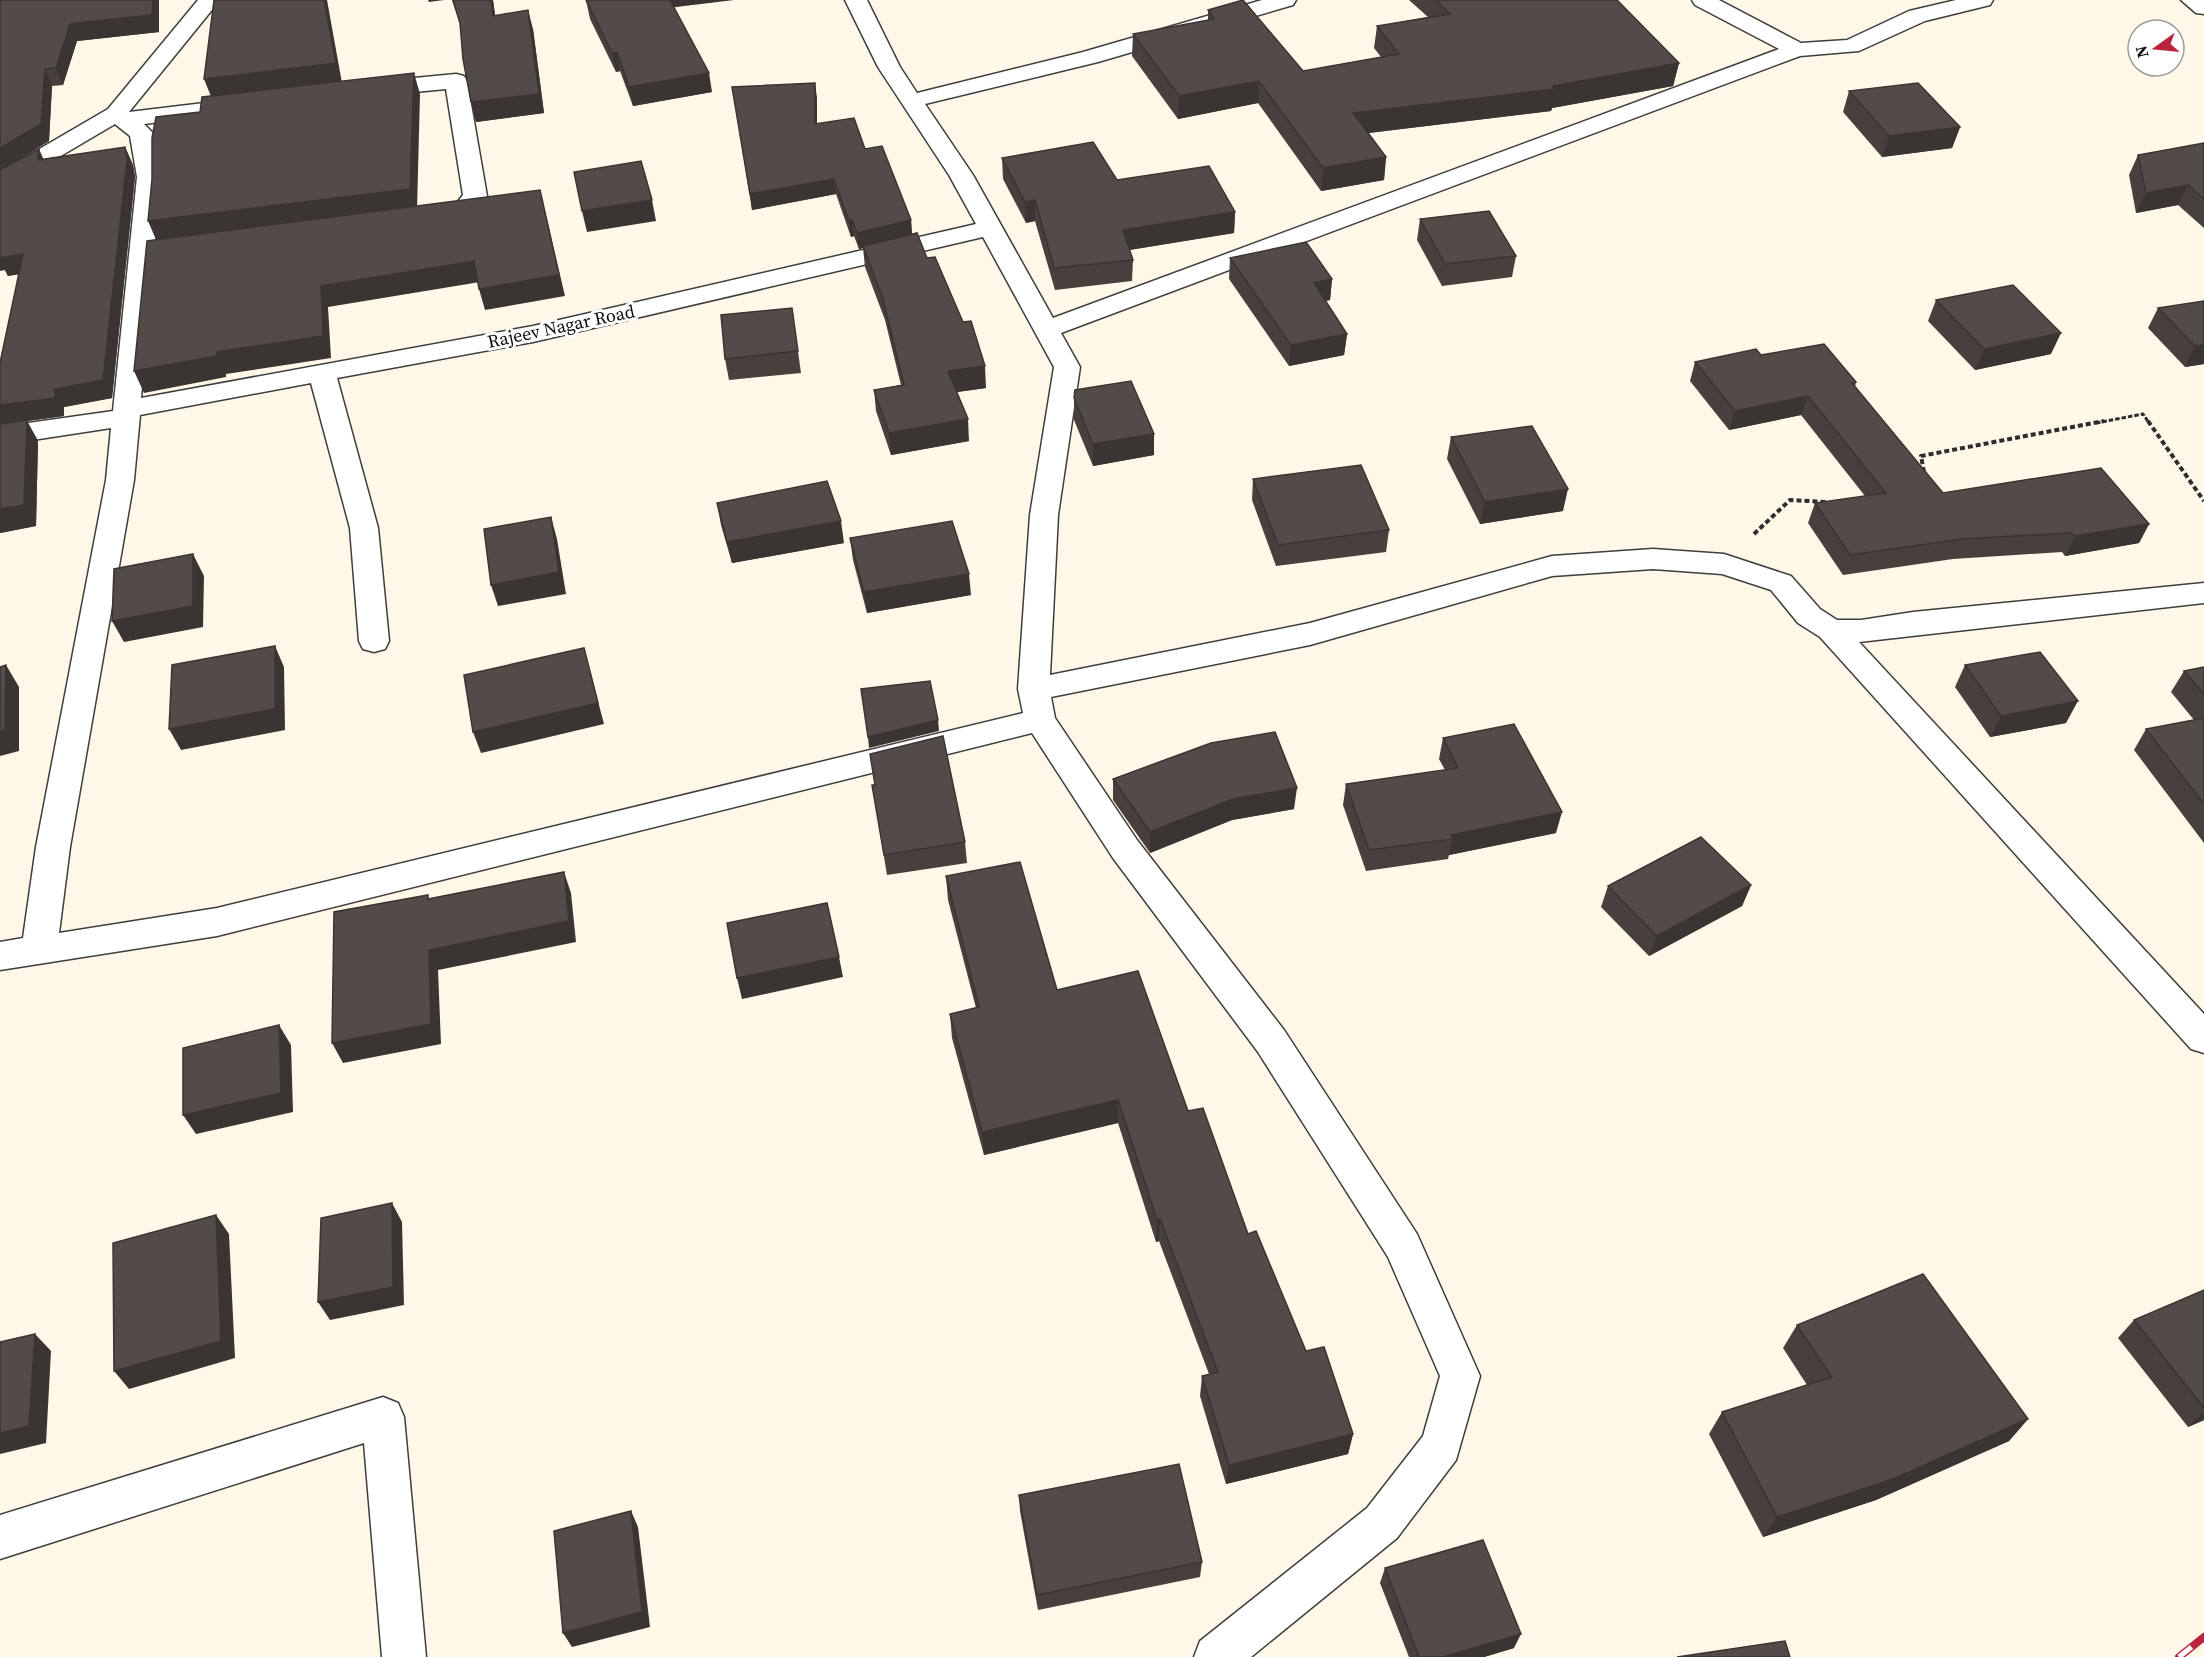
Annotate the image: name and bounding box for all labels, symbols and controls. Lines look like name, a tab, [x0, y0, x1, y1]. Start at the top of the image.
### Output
north arrow	[2126, 18, 2186, 78]
text: N	[2129, 43, 2154, 60]
street label: Rajeev Nagar Road	[485, 298, 637, 354]

